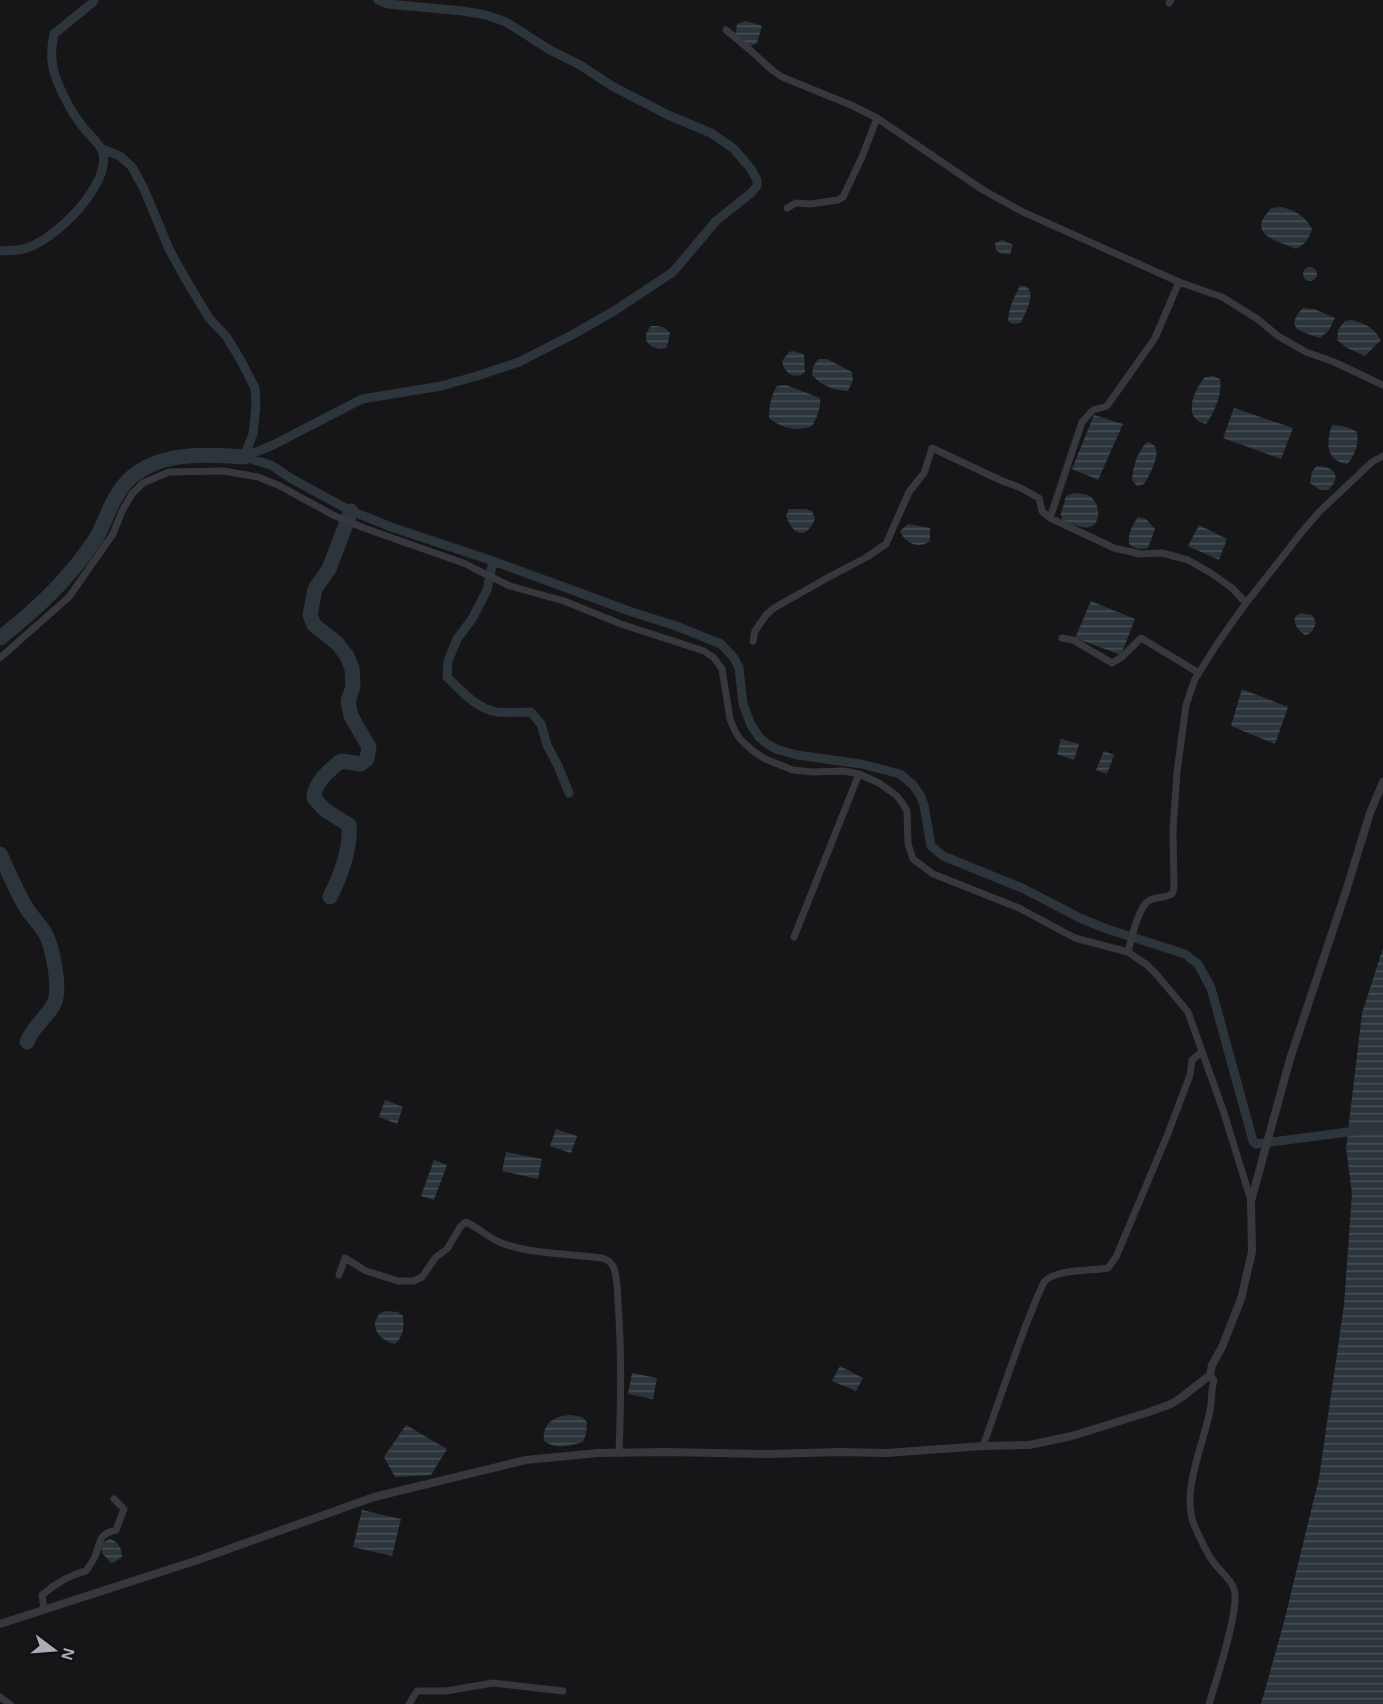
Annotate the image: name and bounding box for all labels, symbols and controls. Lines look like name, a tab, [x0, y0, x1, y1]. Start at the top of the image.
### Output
north arrow	[24, 1620, 84, 1680]
text: N	[58, 1646, 78, 1662]

